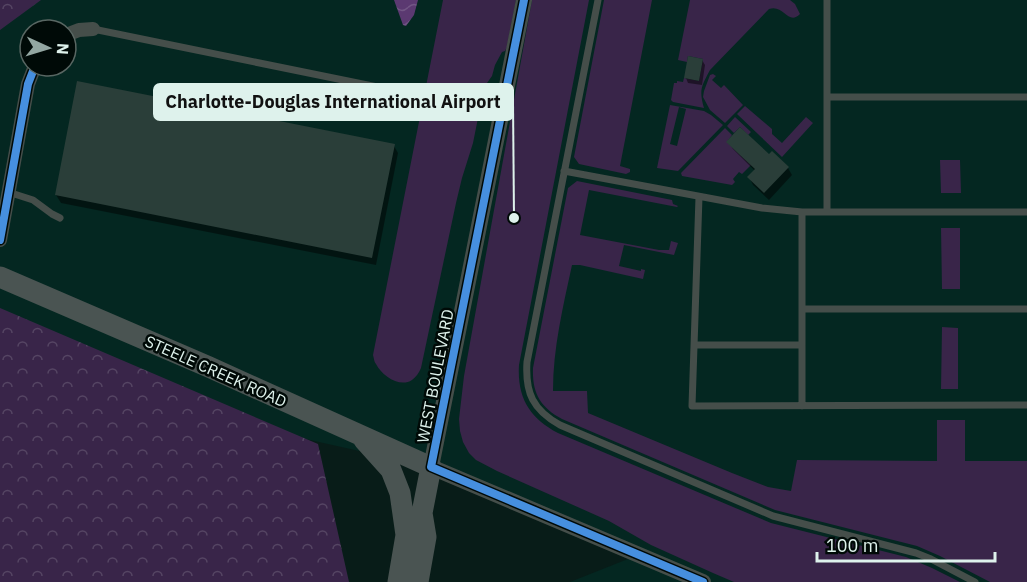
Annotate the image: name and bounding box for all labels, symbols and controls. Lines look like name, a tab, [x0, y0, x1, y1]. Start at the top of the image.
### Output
north arrow	[18, 18, 78, 78]
text: N	[53, 43, 73, 56]
callout: Charlotte-Douglas International Airport	[154, 84, 513, 120]
text: Charlotte-Douglas International Airport	[165, 90, 501, 113]
street label: WEST BOULEVARD	[412, 307, 458, 445]
street label: STEELE CREEK ROAD	[142, 331, 290, 411]
scale bar	[817, 525, 996, 563]
text: 100 m	[826, 534, 878, 557]

